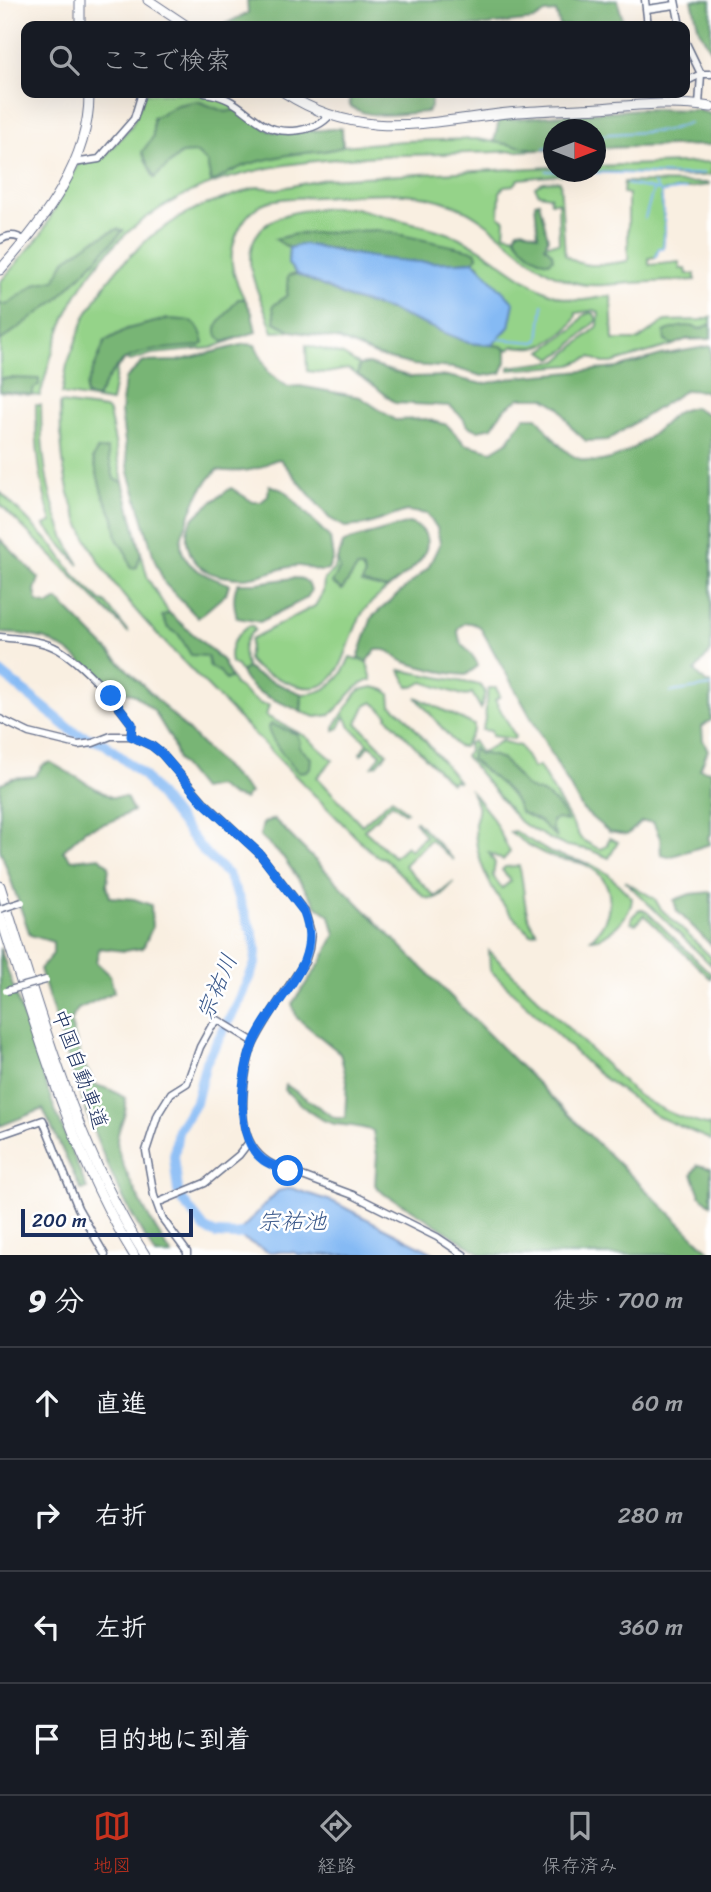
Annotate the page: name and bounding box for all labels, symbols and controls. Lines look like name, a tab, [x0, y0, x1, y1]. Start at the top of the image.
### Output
search box	[21, 21, 690, 98]
text: ここで検索	[101, 37, 231, 83]
icon: search	[45, 41, 83, 79]
north arrow	[543, 119, 606, 182]
route end	[95, 680, 126, 711]
water label: 宗祐川	[185, 947, 249, 1027]
street label: 中国自動車道	[41, 1003, 119, 1135]
route start	[272, 1155, 303, 1186]
water label: 宗祐池	[258, 1201, 328, 1242]
text: 200 m	[32, 1204, 87, 1237]
scale bar	[21, 1206, 192, 1238]
text: 9 分	[28, 1274, 84, 1328]
text: 徒歩 · 700 m	[553, 1280, 683, 1321]
text: 直進	[95, 1380, 147, 1426]
text: 60 m	[632, 1383, 683, 1424]
icon: ahead	[28, 1384, 66, 1422]
text: 右折	[95, 1492, 147, 1538]
text: 280 m	[618, 1495, 683, 1536]
icon: right	[28, 1496, 66, 1534]
text: 左折	[95, 1604, 147, 1650]
text: 360 m	[619, 1607, 683, 1648]
icon: left	[28, 1608, 66, 1646]
text: 目的地に到着	[95, 1716, 251, 1762]
icon: arrive	[28, 1720, 66, 1758]
tab: 地図	[93, 1807, 131, 1882]
tab: 経路	[317, 1807, 356, 1882]
tab: 保存済み	[542, 1807, 618, 1882]

